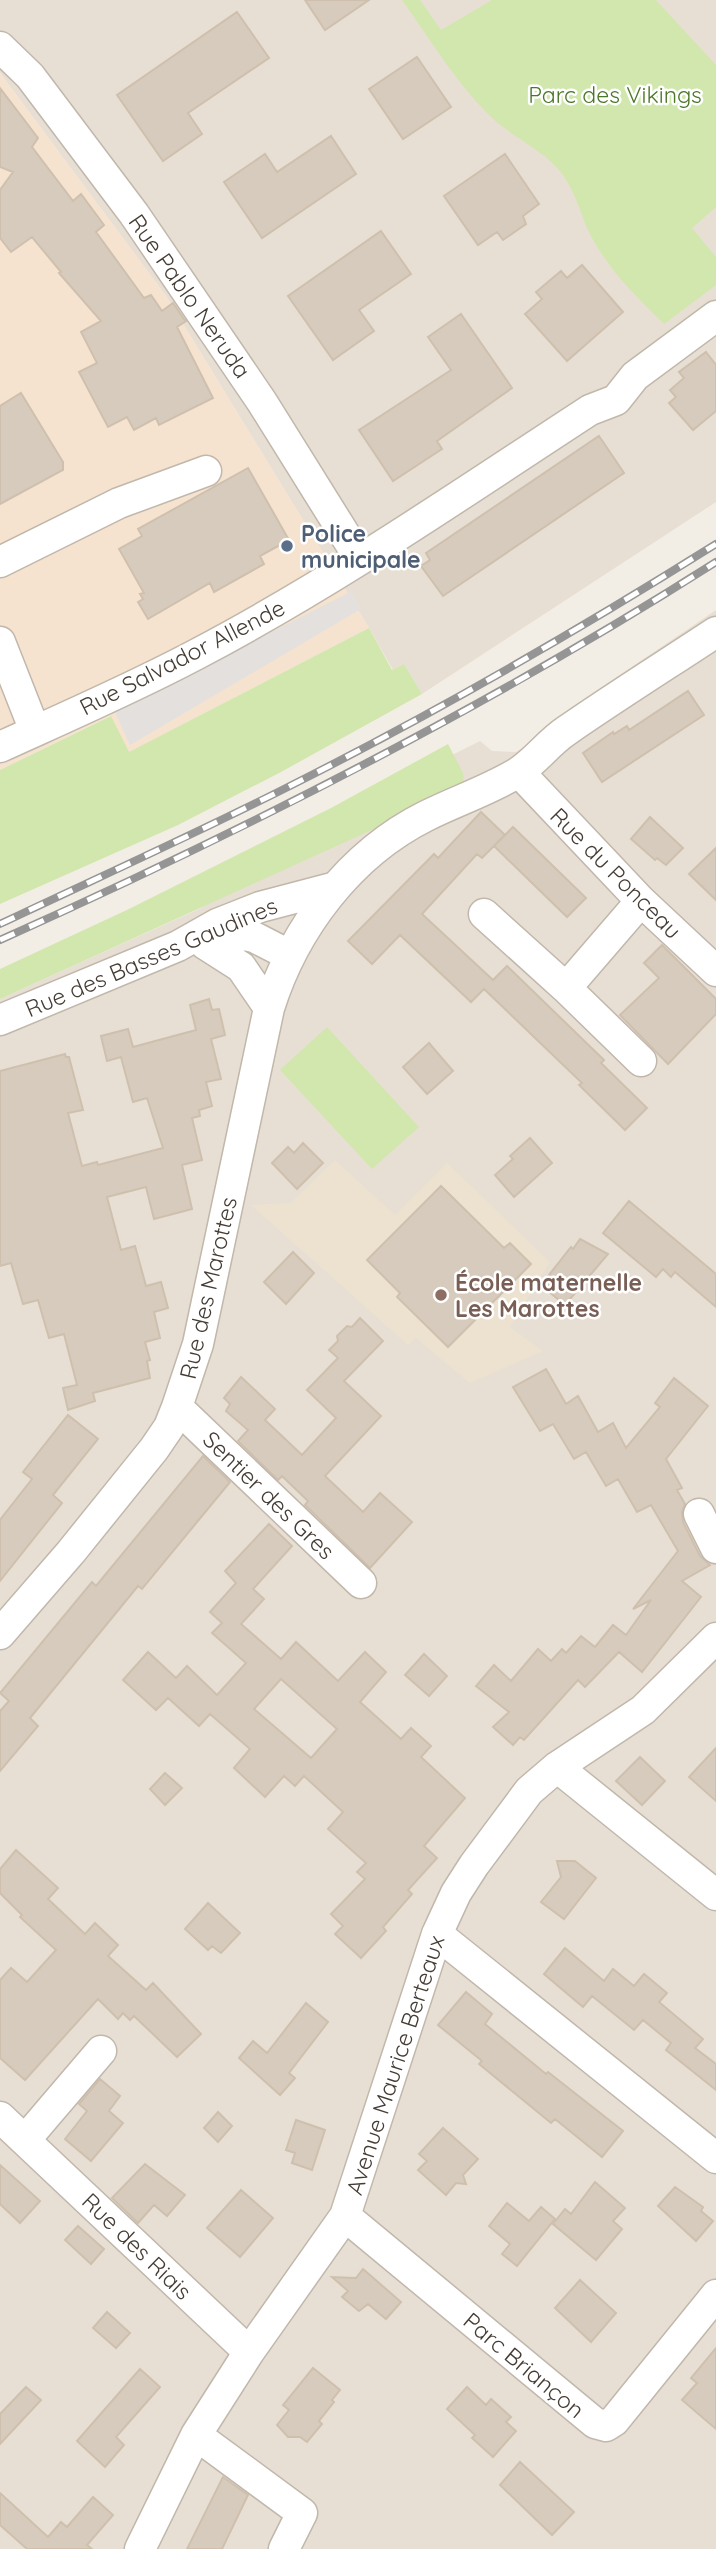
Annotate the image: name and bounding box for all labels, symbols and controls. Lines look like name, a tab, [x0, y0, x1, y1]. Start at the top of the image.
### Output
park label: Parc des Vikings	[528, 80, 702, 109]
street label: Rue Pablo Neruda	[123, 208, 257, 384]
place label: Police municipale	[301, 519, 421, 574]
marker: Police municipale	[279, 538, 295, 554]
street label: Rue Salvador Allende	[74, 593, 290, 721]
street label: Rue du Ponceau	[544, 801, 688, 945]
street label: Rue des Basses Gaudines	[21, 891, 281, 1023]
street label: Rue des Marottes	[173, 1194, 243, 1382]
place label: École maternelle Les Marottes	[455, 1268, 642, 1323]
marker: École maternelle Les Marottes	[433, 1287, 449, 1303]
street label: Sentier des Gres	[197, 1425, 341, 1565]
street label: Avenue Maurice Berteaux	[339, 1932, 451, 2198]
street label: Rue des Riais	[76, 2186, 198, 2306]
street label: Parc Briançon	[458, 2306, 590, 2424]

